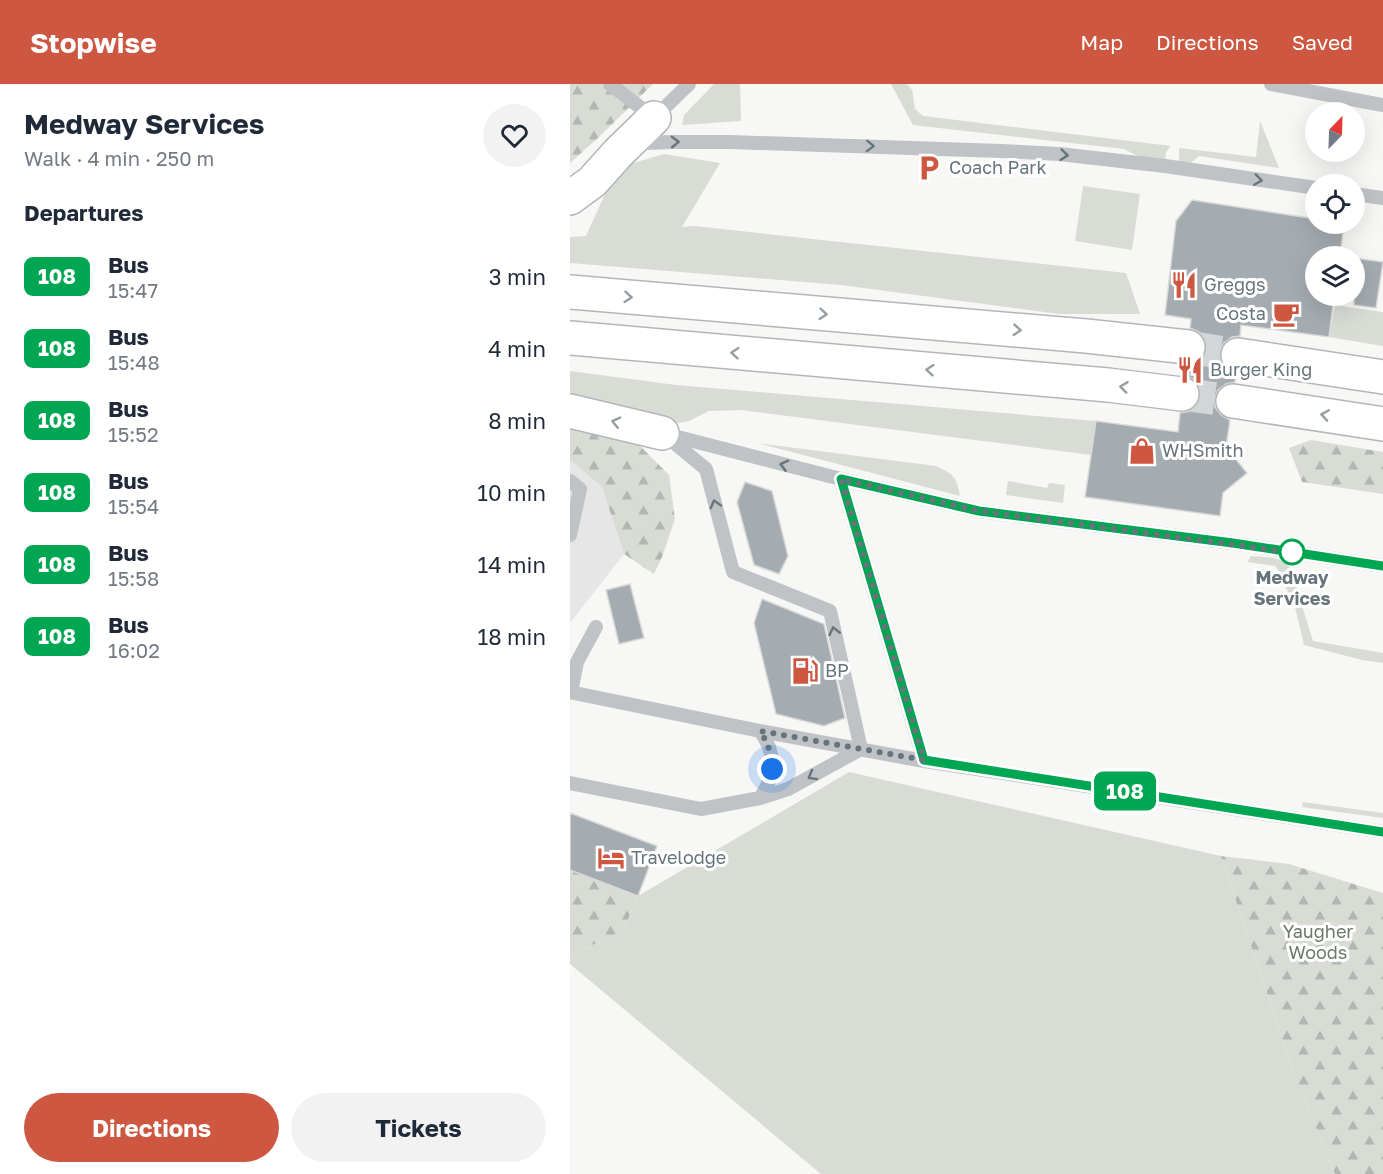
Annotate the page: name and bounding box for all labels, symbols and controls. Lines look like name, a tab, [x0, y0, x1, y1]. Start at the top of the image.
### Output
text: Stopwise	[30, 26, 157, 59]
text: Map	[1080, 29, 1123, 55]
text: Directions	[1156, 29, 1259, 55]
text: Saved	[1292, 29, 1353, 55]
north arrow	[1305, 102, 1365, 162]
map controls	[1305, 102, 1365, 306]
button: heart	[483, 104, 546, 167]
text: Medway Services	[24, 107, 264, 140]
one-way arrow	[670, 136, 679, 148]
one-way arrow	[865, 140, 874, 153]
text: Walk · 4 min · 250 m	[24, 146, 214, 170]
one-way arrow	[1060, 148, 1069, 161]
parking icon: Coach Park	[914, 153, 944, 183]
place label: Coach Park	[949, 156, 1047, 178]
one-way arrow	[1253, 173, 1262, 185]
button: locate	[1305, 174, 1365, 234]
text: Departures	[24, 199, 143, 226]
button: layers	[1305, 246, 1365, 306]
text: Bus	[108, 251, 149, 278]
text: 108	[38, 263, 76, 289]
text: 3 min	[489, 263, 546, 290]
restaurant icon: Greggs	[1169, 270, 1199, 300]
place label: Greggs	[1204, 273, 1266, 295]
text: 15:47	[108, 278, 158, 302]
one-way arrow	[624, 290, 633, 303]
cafe icon: Costa	[1271, 299, 1301, 329]
place label: Costa	[1216, 302, 1266, 324]
one-way arrow	[818, 307, 827, 320]
text: Bus	[108, 323, 149, 350]
one-way arrow	[1012, 323, 1021, 336]
text: 108	[38, 335, 76, 361]
text: 4 min	[488, 335, 546, 362]
one-way arrow	[731, 347, 740, 360]
text: 15:48	[108, 350, 160, 374]
restaurant icon: Burger King	[1175, 355, 1205, 385]
place label: Burger King	[1210, 358, 1312, 380]
one-way arrow	[925, 364, 934, 377]
one-way arrow	[1119, 381, 1128, 394]
text: Bus	[108, 395, 149, 422]
text: 108	[38, 407, 76, 433]
text: 8 min	[488, 407, 546, 434]
one-way arrow	[1321, 409, 1331, 422]
one-way arrow	[611, 417, 621, 430]
text: 15:52	[108, 422, 159, 446]
shop icon: WHSmith	[1127, 436, 1157, 466]
place label: WHSmith	[1162, 439, 1244, 461]
one-way arrow	[779, 459, 789, 472]
text: Bus	[108, 467, 149, 494]
text: 108	[38, 479, 76, 505]
text: 10 min	[477, 479, 546, 506]
text: 15:54	[108, 494, 159, 518]
one-way arrow	[710, 499, 722, 510]
text: Bus	[108, 539, 149, 566]
marker: Medway Services	[1279, 539, 1305, 565]
text: 108	[38, 551, 76, 577]
text: 14 min	[478, 551, 546, 578]
text: 15:58	[108, 566, 159, 590]
place label: Medway Services	[1254, 566, 1330, 609]
text: Bus	[108, 611, 149, 638]
text: 108	[38, 623, 76, 649]
text: 18 min	[478, 623, 546, 650]
one-way arrow	[828, 626, 841, 636]
text: 16:02	[108, 638, 160, 662]
fuel station icon: BP	[790, 656, 820, 686]
place label: BP	[825, 659, 849, 681]
your location	[757, 754, 787, 784]
one-way arrow	[807, 769, 818, 780]
line badge: 108	[1090, 772, 1160, 810]
text: 108	[1106, 778, 1144, 804]
hotel icon: Travelodge	[596, 843, 626, 873]
place label: Travelodge	[631, 846, 726, 868]
park label: Yaugher Woods	[1283, 920, 1353, 963]
button: Directions	[24, 1093, 279, 1162]
button: Tickets	[291, 1093, 546, 1162]

